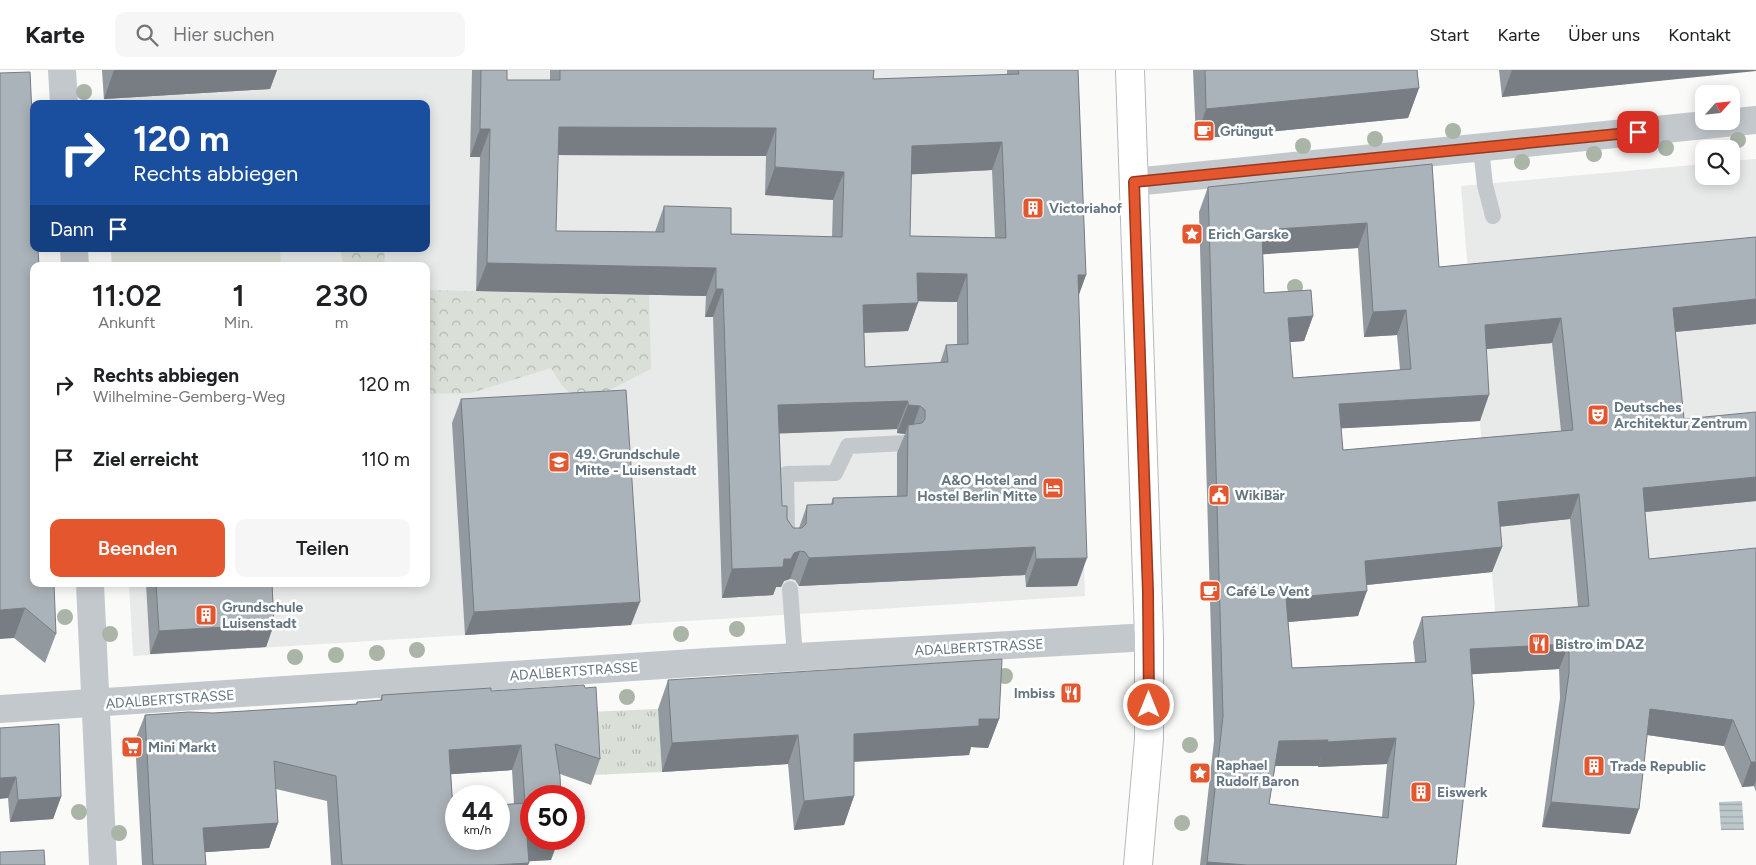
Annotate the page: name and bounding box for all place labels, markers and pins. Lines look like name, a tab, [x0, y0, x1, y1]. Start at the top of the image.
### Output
pin	[1617, 111, 1659, 153]
cafe icon: Grüngut	[1192, 119, 1216, 143]
place label: Grüngut	[1220, 123, 1274, 140]
building icon: Victoriahof	[1021, 196, 1045, 220]
place label: Victoriahof	[1049, 200, 1123, 217]
place icon: Erich Garske	[1180, 222, 1204, 246]
place label: Erich Garske	[1208, 226, 1289, 243]
place label: Deutsches Architektur Zentrum	[1614, 399, 1747, 432]
theatre icon: Deutsches Architektur Zentrum	[1586, 403, 1610, 427]
place label: 49. Grundschule Mitte - Luisenstadt	[575, 446, 697, 479]
school or university icon: 49. Grundschule Mitte - Luisenstadt	[547, 450, 571, 474]
place label: A&O Hotel and Hostel Berlin Mitte	[917, 472, 1037, 505]
hotel icon: A&O Hotel and Hostel Berlin Mitte	[1041, 476, 1065, 500]
public building icon: WikiBär	[1207, 483, 1231, 507]
place label: WikiBär	[1235, 487, 1286, 504]
cafe icon: Café Le Vent	[1198, 579, 1222, 603]
place label: Café Le Vent	[1226, 583, 1310, 600]
place label: Grundschule Luisenstadt	[222, 599, 303, 632]
building icon: Grundschule Luisenstadt	[194, 603, 218, 627]
restaurant icon: Bistro im DAZ	[1527, 632, 1551, 656]
place label: Bistro im DAZ	[1555, 636, 1644, 653]
restaurant icon: Imbiss	[1059, 681, 1083, 705]
place label: Imbiss	[1014, 685, 1055, 702]
supermarket icon: Mini Markt	[120, 735, 144, 759]
place label: Mini Markt	[148, 739, 217, 756]
building icon: Trade Republic	[1582, 754, 1606, 778]
place label: Raphael Rudolf Baron	[1216, 757, 1299, 790]
place label: Trade Republic	[1610, 758, 1706, 775]
place icon: Raphael Rudolf Baron	[1188, 761, 1212, 785]
building icon: Eiswerk	[1409, 780, 1433, 804]
place label: Eiswerk	[1437, 784, 1488, 801]

